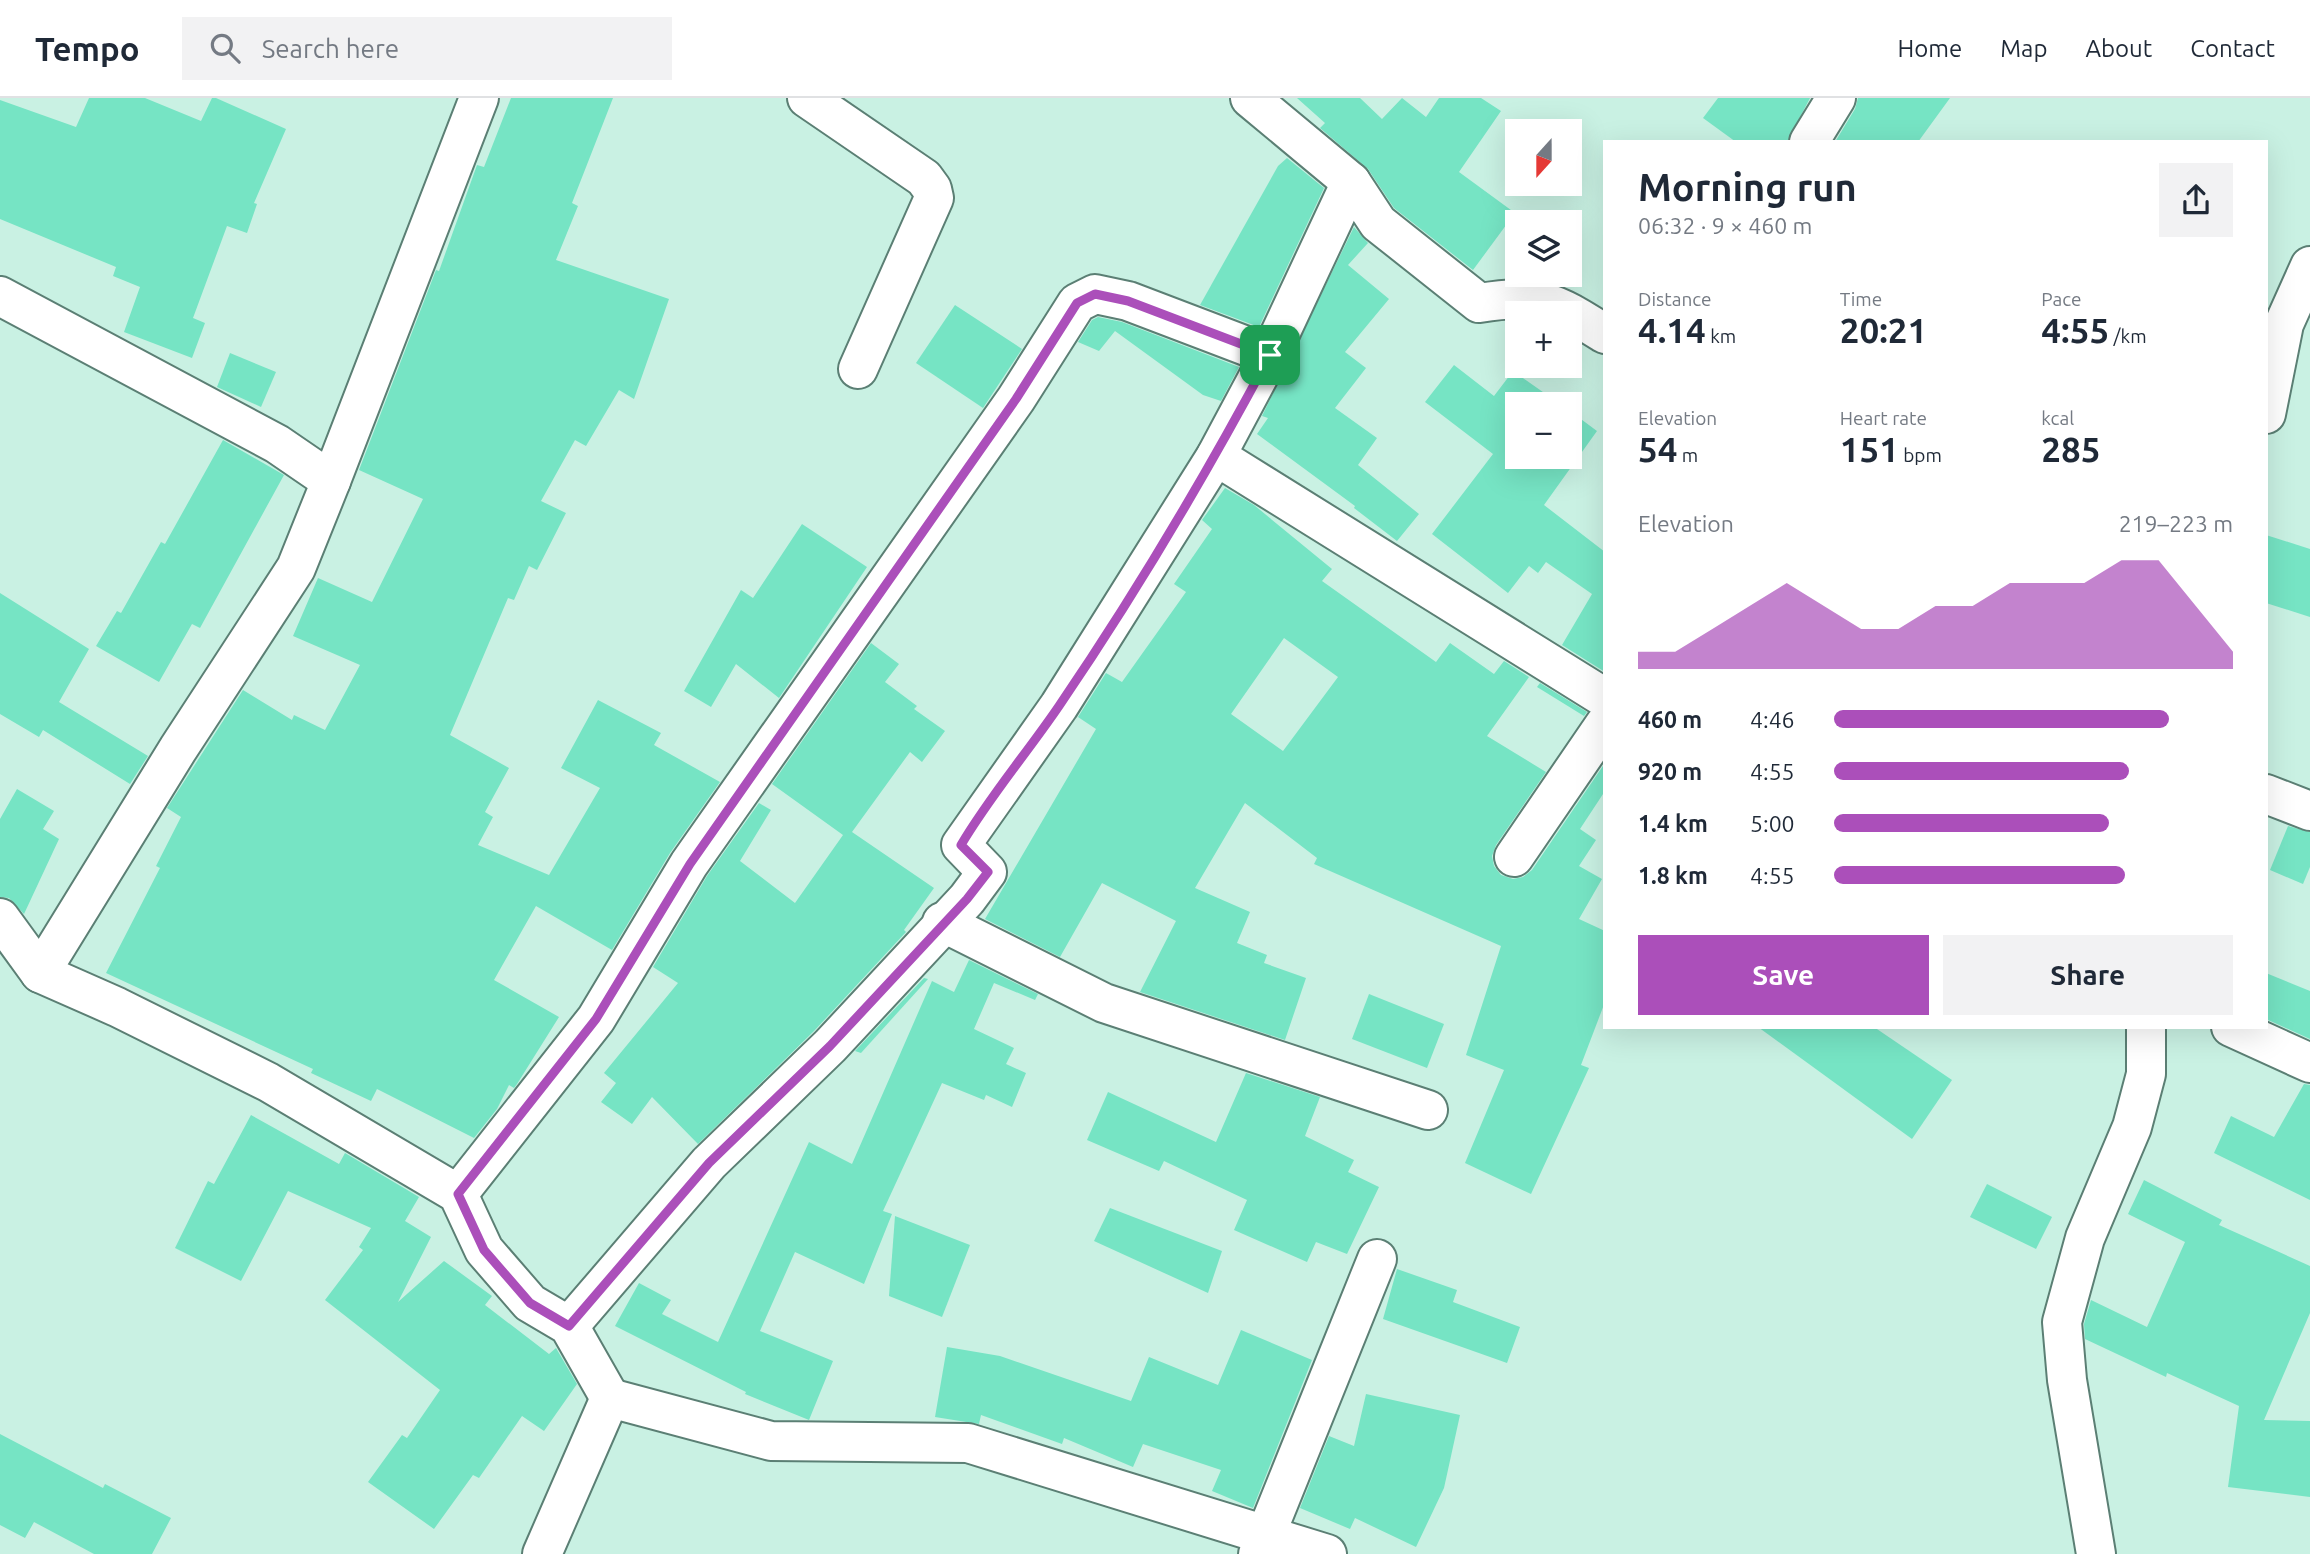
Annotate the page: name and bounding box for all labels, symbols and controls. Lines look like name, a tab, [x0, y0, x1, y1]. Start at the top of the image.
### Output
search box	[182, 17, 672, 80]
icon: search	[206, 29, 244, 67]
text: Tempo	[35, 30, 140, 67]
text: Search here	[262, 34, 399, 63]
text: Home	[1897, 35, 1962, 62]
text: Map	[2000, 35, 2047, 62]
text: About	[2085, 35, 2152, 62]
text: Contact	[2190, 35, 2275, 62]
north arrow	[1505, 119, 1582, 196]
map controls	[1505, 119, 1582, 469]
button: share	[2159, 163, 2233, 237]
text: Morning run	[1638, 166, 1857, 208]
button: layers	[1505, 210, 1582, 287]
text: 06:32 · 9 × 460 m	[1638, 213, 1812, 238]
text: Distance	[1638, 288, 1712, 310]
text: Time	[1840, 288, 1882, 310]
text: Pace	[2041, 288, 2082, 310]
button: +	[1505, 301, 1582, 378]
text: 4.14	[1638, 310, 1706, 350]
text: 20:21	[1840, 310, 1927, 350]
text: 4:55	[2041, 310, 2109, 350]
pin	[1240, 325, 1300, 385]
text: km	[1706, 325, 1736, 347]
text: /km	[2109, 325, 2147, 347]
icon: arrive	[1251, 336, 1289, 374]
button: −	[1505, 392, 1582, 469]
text: Elevation	[1638, 407, 1717, 429]
text: Heart rate	[1840, 407, 1927, 429]
text: kcal	[2041, 407, 2074, 429]
text: 54	[1638, 429, 1677, 469]
text: 151	[1840, 429, 1899, 469]
text: 285	[2041, 429, 2101, 469]
text: m	[1677, 444, 1698, 466]
text: bpm	[1899, 444, 1942, 466]
text: Elevation	[1638, 511, 1734, 536]
text: 219–223 m	[2119, 511, 2233, 536]
text: 460 m	[1638, 707, 1702, 732]
text: 4:46	[1750, 707, 1795, 732]
text: 920 m	[1638, 759, 1702, 784]
text: 4:55	[1750, 759, 1795, 784]
text: 1.4 km	[1638, 811, 1708, 836]
text: 5:00	[1750, 811, 1795, 836]
text: 1.8 km	[1638, 863, 1708, 888]
text: 4:55	[1750, 863, 1795, 888]
button: Save	[1638, 935, 1929, 1015]
button: Share	[1943, 935, 2233, 1015]

